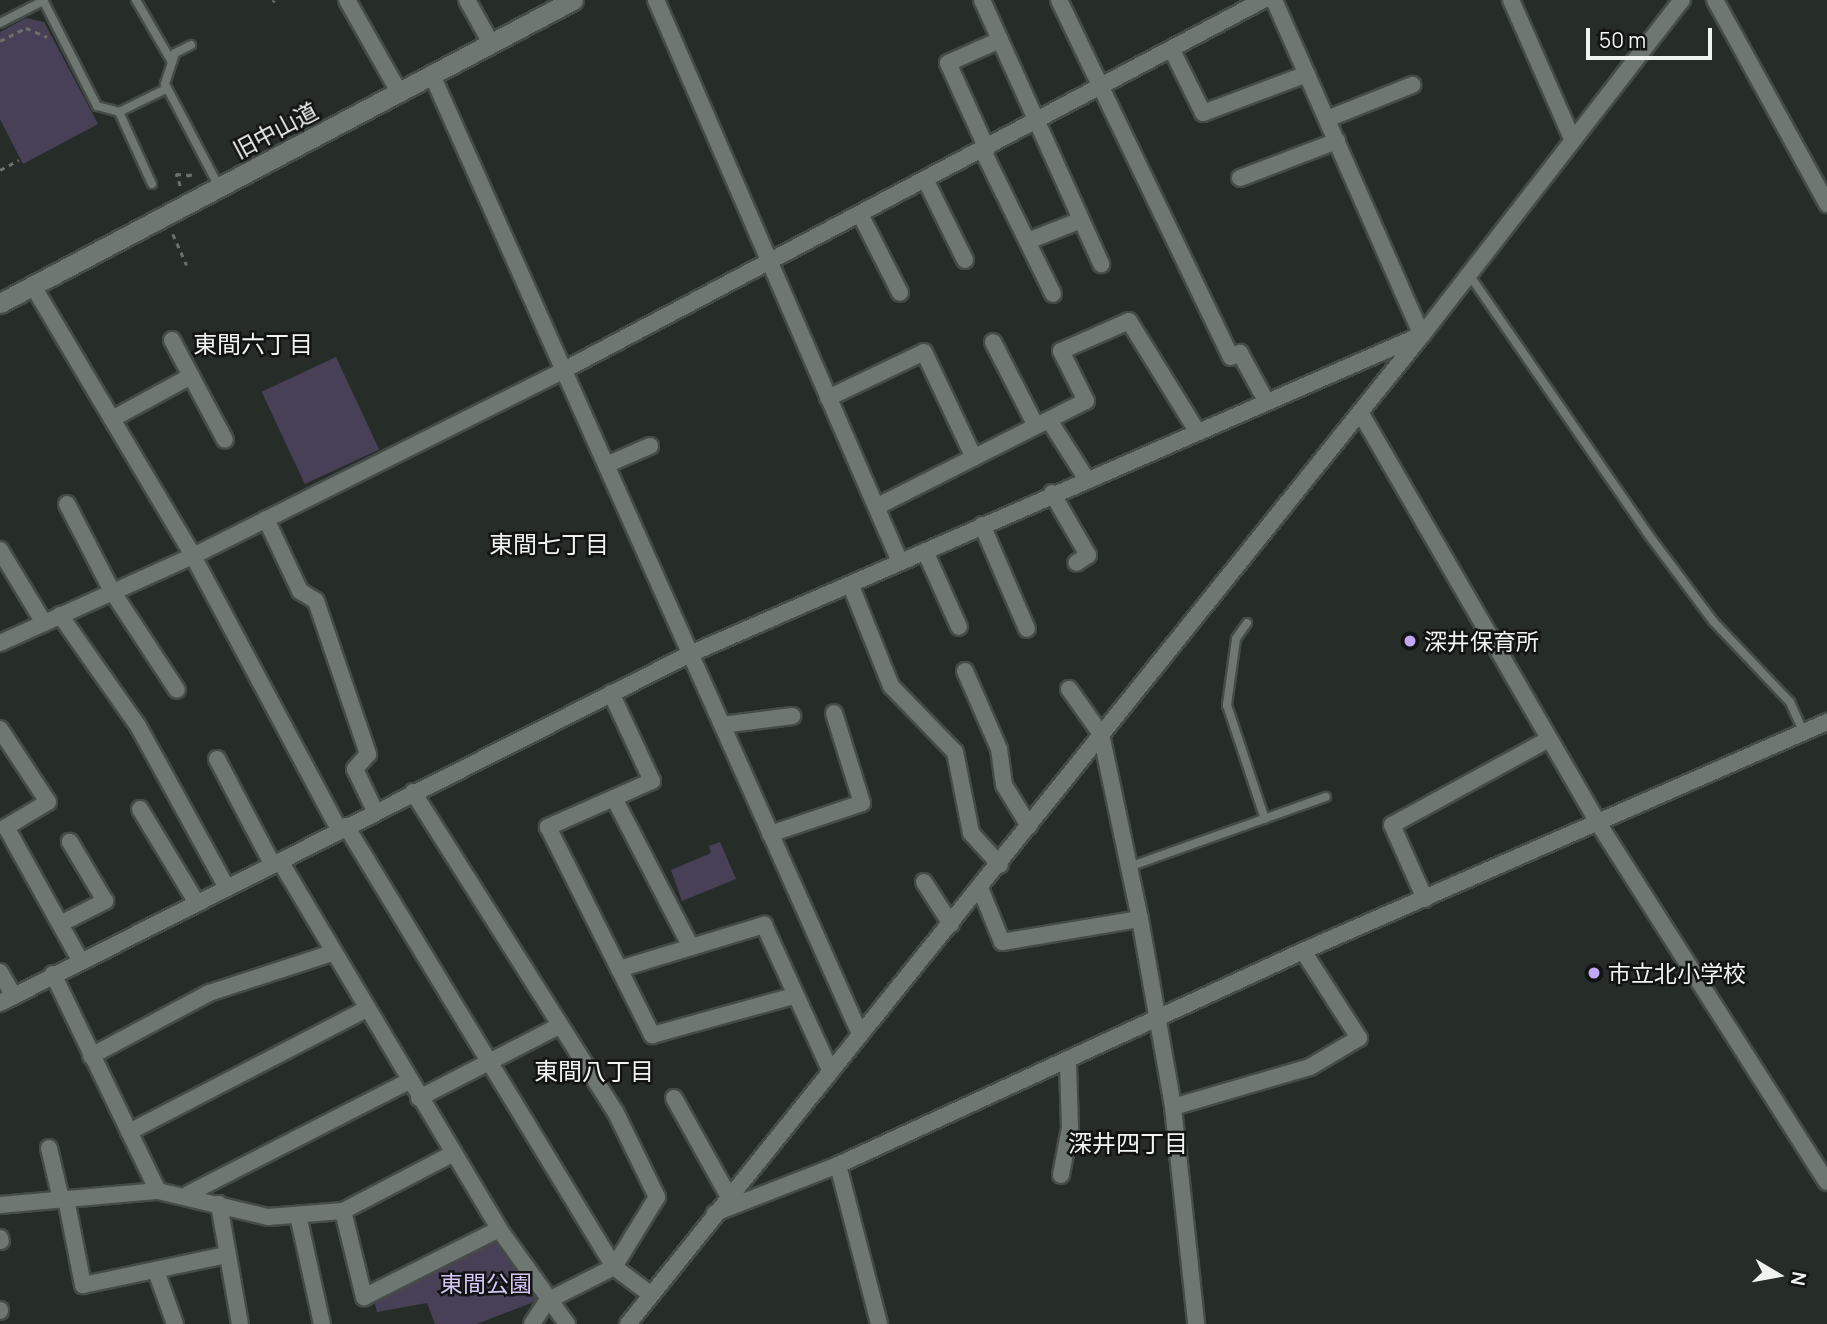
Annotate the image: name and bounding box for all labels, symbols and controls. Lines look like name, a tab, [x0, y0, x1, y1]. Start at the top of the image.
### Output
scale bar	[1589, 14, 1715, 58]
text: 50 m	[1599, 26, 1646, 54]
street label: 旧中山道	[228, 96, 322, 164]
district label: 東間六丁目	[193, 330, 313, 358]
district label: 東間七丁目	[489, 530, 609, 558]
place label: 深井保育所	[1424, 627, 1539, 655]
marker: 深井保育所	[1402, 633, 1418, 649]
place label: 市立北小学校	[1608, 959, 1746, 987]
marker: 市立北小学校	[1586, 965, 1602, 981]
district label: 東間八丁目	[534, 1057, 654, 1085]
district label: 深井四丁目	[1068, 1129, 1188, 1157]
north arrow	[1743, 1240, 1813, 1310]
park label: 東間公園	[440, 1269, 532, 1297]
text: N	[1785, 1270, 1813, 1288]

